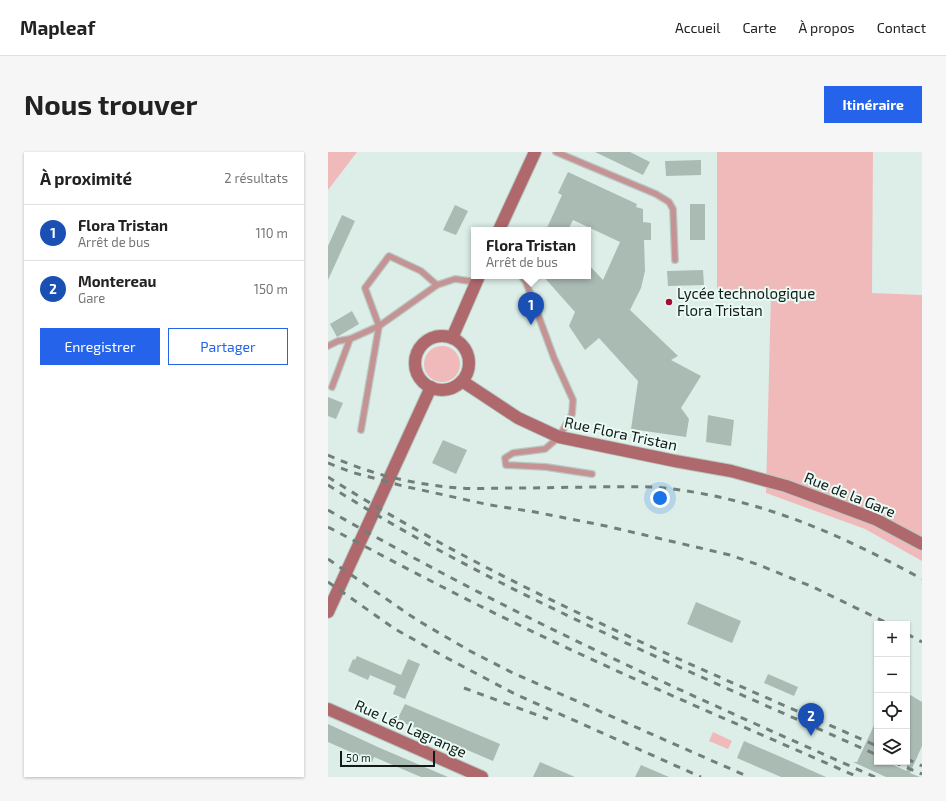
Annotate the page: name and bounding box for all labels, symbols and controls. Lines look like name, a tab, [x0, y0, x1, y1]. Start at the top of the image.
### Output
text: Mapleaf	[20, 16, 95, 39]
text: Accueil	[675, 19, 720, 36]
text: Carte	[742, 19, 777, 36]
text: À propos	[799, 19, 855, 36]
text: Contact	[877, 19, 926, 36]
button: Itinéraire	[824, 86, 922, 123]
text: Nous trouver	[24, 87, 197, 121]
text: À proximité	[40, 168, 132, 188]
text: 2 résultats	[224, 170, 288, 186]
text: Flora Tristan	[78, 216, 168, 234]
text: 1	[50, 225, 56, 241]
text: 110 m	[256, 225, 288, 241]
popup	[471, 227, 591, 279]
text: Arrêt de bus	[78, 234, 150, 250]
text: Flora Tristan	[486, 236, 576, 254]
text: Arrêt de bus	[486, 254, 558, 270]
text: Montereau	[78, 272, 156, 290]
text: 2	[49, 281, 57, 297]
text: 150 m	[254, 281, 288, 297]
place label: Lycée technologique Flora Tristan	[677, 284, 815, 319]
text: Gare	[78, 290, 105, 306]
pin: 1	[518, 292, 544, 325]
marker: Lycée technologique Flora Tristan	[664, 297, 674, 307]
button: Enregistrer	[40, 328, 160, 365]
button: Partager	[168, 328, 288, 365]
street label: Rue Flora Tristan	[563, 412, 679, 454]
street label: Rue de la Gare	[802, 468, 898, 520]
your location	[650, 488, 670, 508]
map controls	[874, 621, 910, 765]
button: +	[874, 621, 910, 657]
button: −	[874, 657, 910, 693]
button: locate	[874, 693, 910, 729]
street label: Rue Léo Lagrange	[352, 695, 470, 761]
pin: 2	[798, 703, 824, 736]
button: layers	[874, 729, 910, 765]
scale bar	[340, 749, 435, 768]
text: 50 m	[346, 751, 371, 764]

